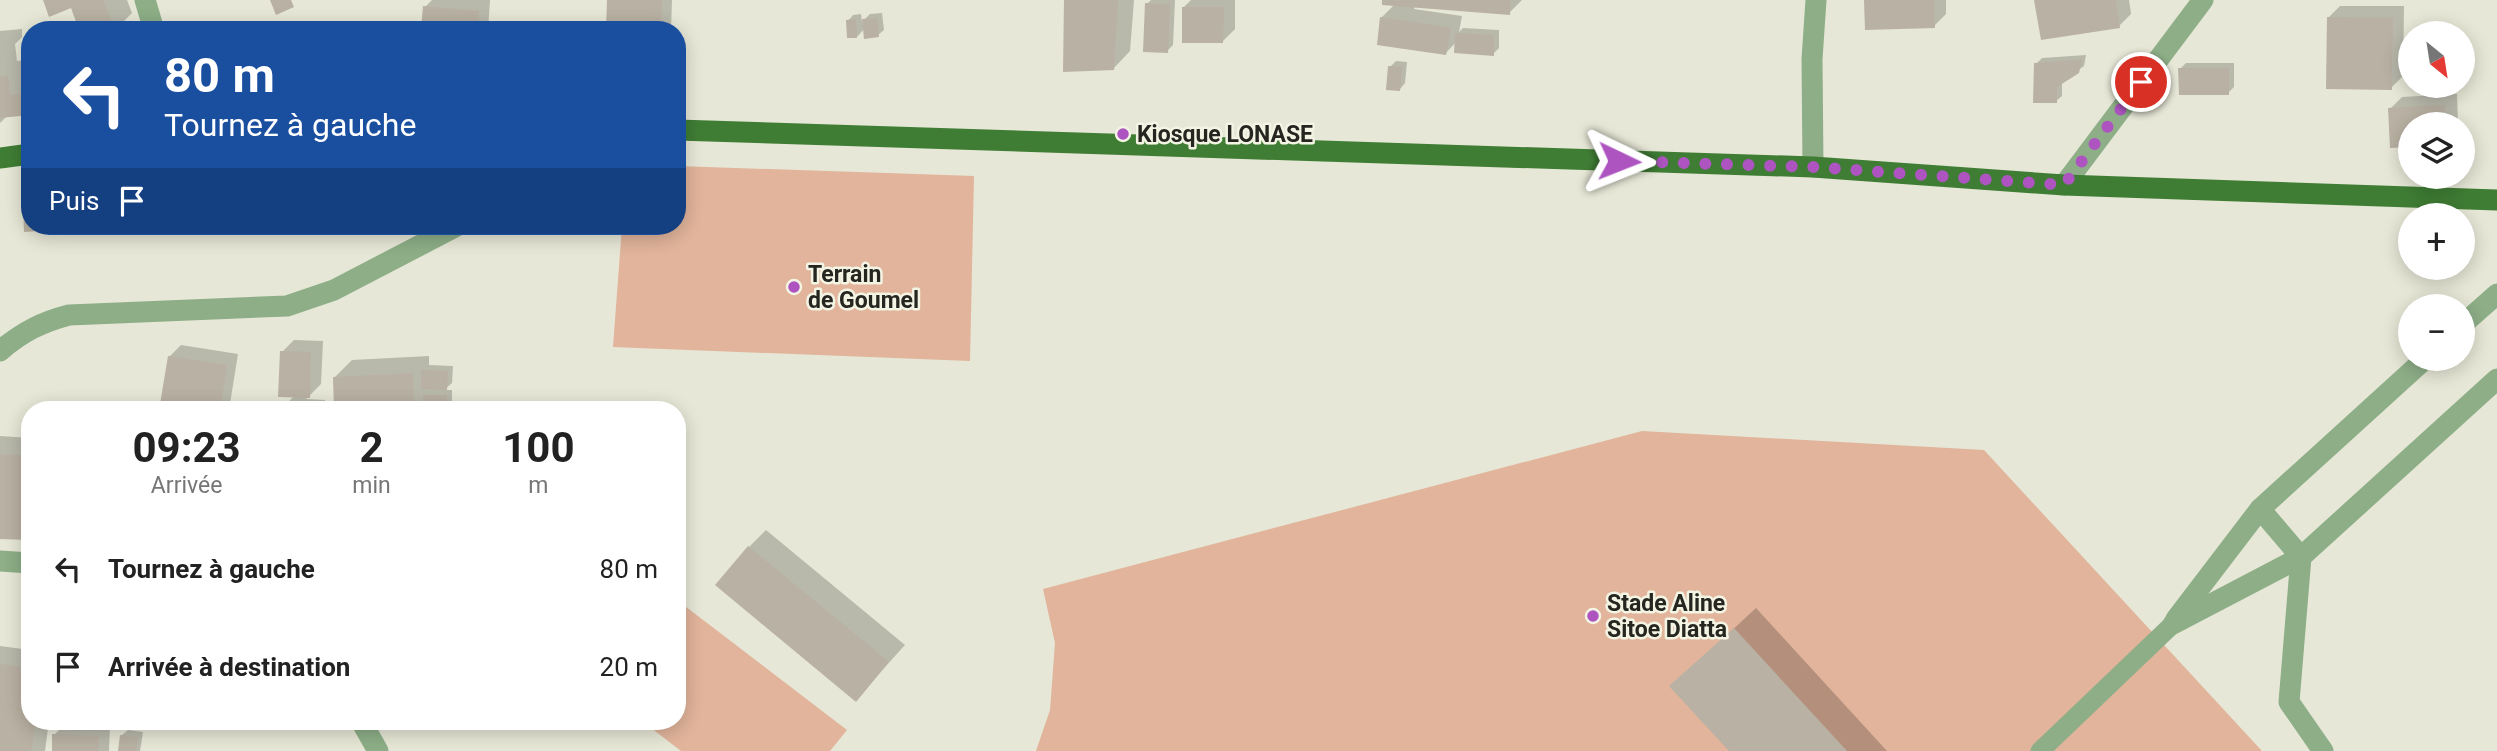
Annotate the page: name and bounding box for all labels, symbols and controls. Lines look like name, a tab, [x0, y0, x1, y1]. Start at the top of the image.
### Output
north arrow	[2398, 21, 2474, 98]
map controls	[2398, 21, 2475, 371]
text: 80 m	[164, 47, 275, 104]
icon: left	[49, 49, 140, 140]
pin	[2111, 52, 2171, 112]
icon: arrive	[2122, 63, 2160, 101]
text: Tournez à gauche	[164, 106, 416, 144]
button: layers	[2398, 112, 2475, 189]
place label: Kiosque LONASE	[1137, 121, 1313, 148]
position arrow	[1582, 124, 1656, 198]
marker: Kiosque LONASE	[1115, 126, 1131, 142]
icon: arrive	[113, 182, 151, 220]
text: Puis	[49, 186, 99, 216]
button: +	[2398, 203, 2475, 280]
place label: Terrain de Goumel	[808, 261, 919, 314]
marker: Terrain de Goumel	[786, 279, 802, 295]
button: −	[2398, 294, 2475, 371]
text: 09:23	[133, 423, 241, 472]
text: 2	[359, 423, 384, 472]
text: 100	[502, 423, 575, 472]
text: Arrivée	[151, 472, 222, 499]
text: min	[352, 472, 391, 499]
text: m	[528, 472, 548, 499]
icon: left	[49, 550, 87, 588]
text: Tournez à gauche	[108, 554, 315, 584]
text: 80 m	[600, 554, 658, 584]
place label: Stade Aline Sitoe Diatta	[1607, 590, 1727, 643]
marker: Stade Aline Sitoe Diatta	[1585, 608, 1601, 624]
icon: arrive	[49, 648, 87, 686]
text: Arrivée à destination	[108, 652, 350, 682]
text: 20 m	[600, 652, 658, 682]

